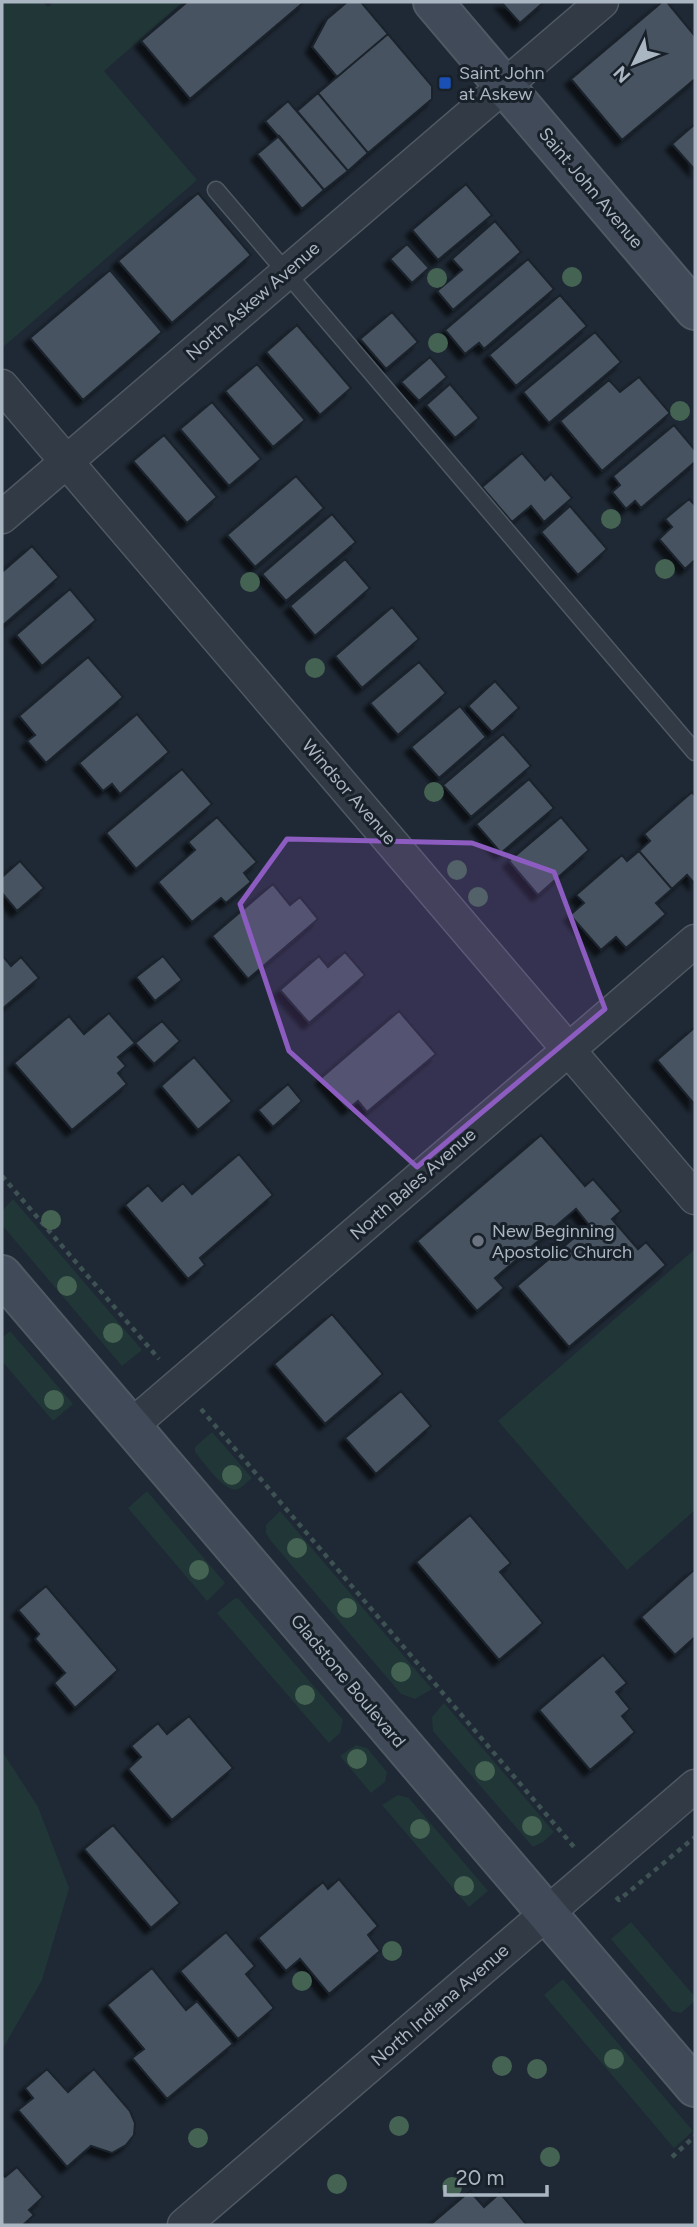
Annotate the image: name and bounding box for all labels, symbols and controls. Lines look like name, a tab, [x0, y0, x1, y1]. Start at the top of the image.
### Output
north arrow	[599, 28, 669, 98]
text: N	[609, 61, 635, 87]
place label: Saint John at Askew	[459, 62, 545, 105]
marker: Saint John at Askew	[437, 75, 453, 91]
street label: Saint John Avenue	[534, 123, 648, 253]
street label: North Askew Avenue	[182, 237, 324, 365]
street label: Windsor Avenue	[297, 735, 401, 849]
street label: North Bales Avenue	[346, 1123, 481, 1245]
place label: New Beginning Apostolic Church	[492, 1220, 632, 1263]
marker: New Beginning Apostolic Church	[470, 1233, 486, 1249]
street label: Gladstone Boulevard	[286, 1610, 410, 1752]
street label: North Indiana Avenue	[367, 1939, 513, 2071]
scale bar	[445, 2154, 546, 2198]
text: 20 m	[456, 2165, 504, 2190]

